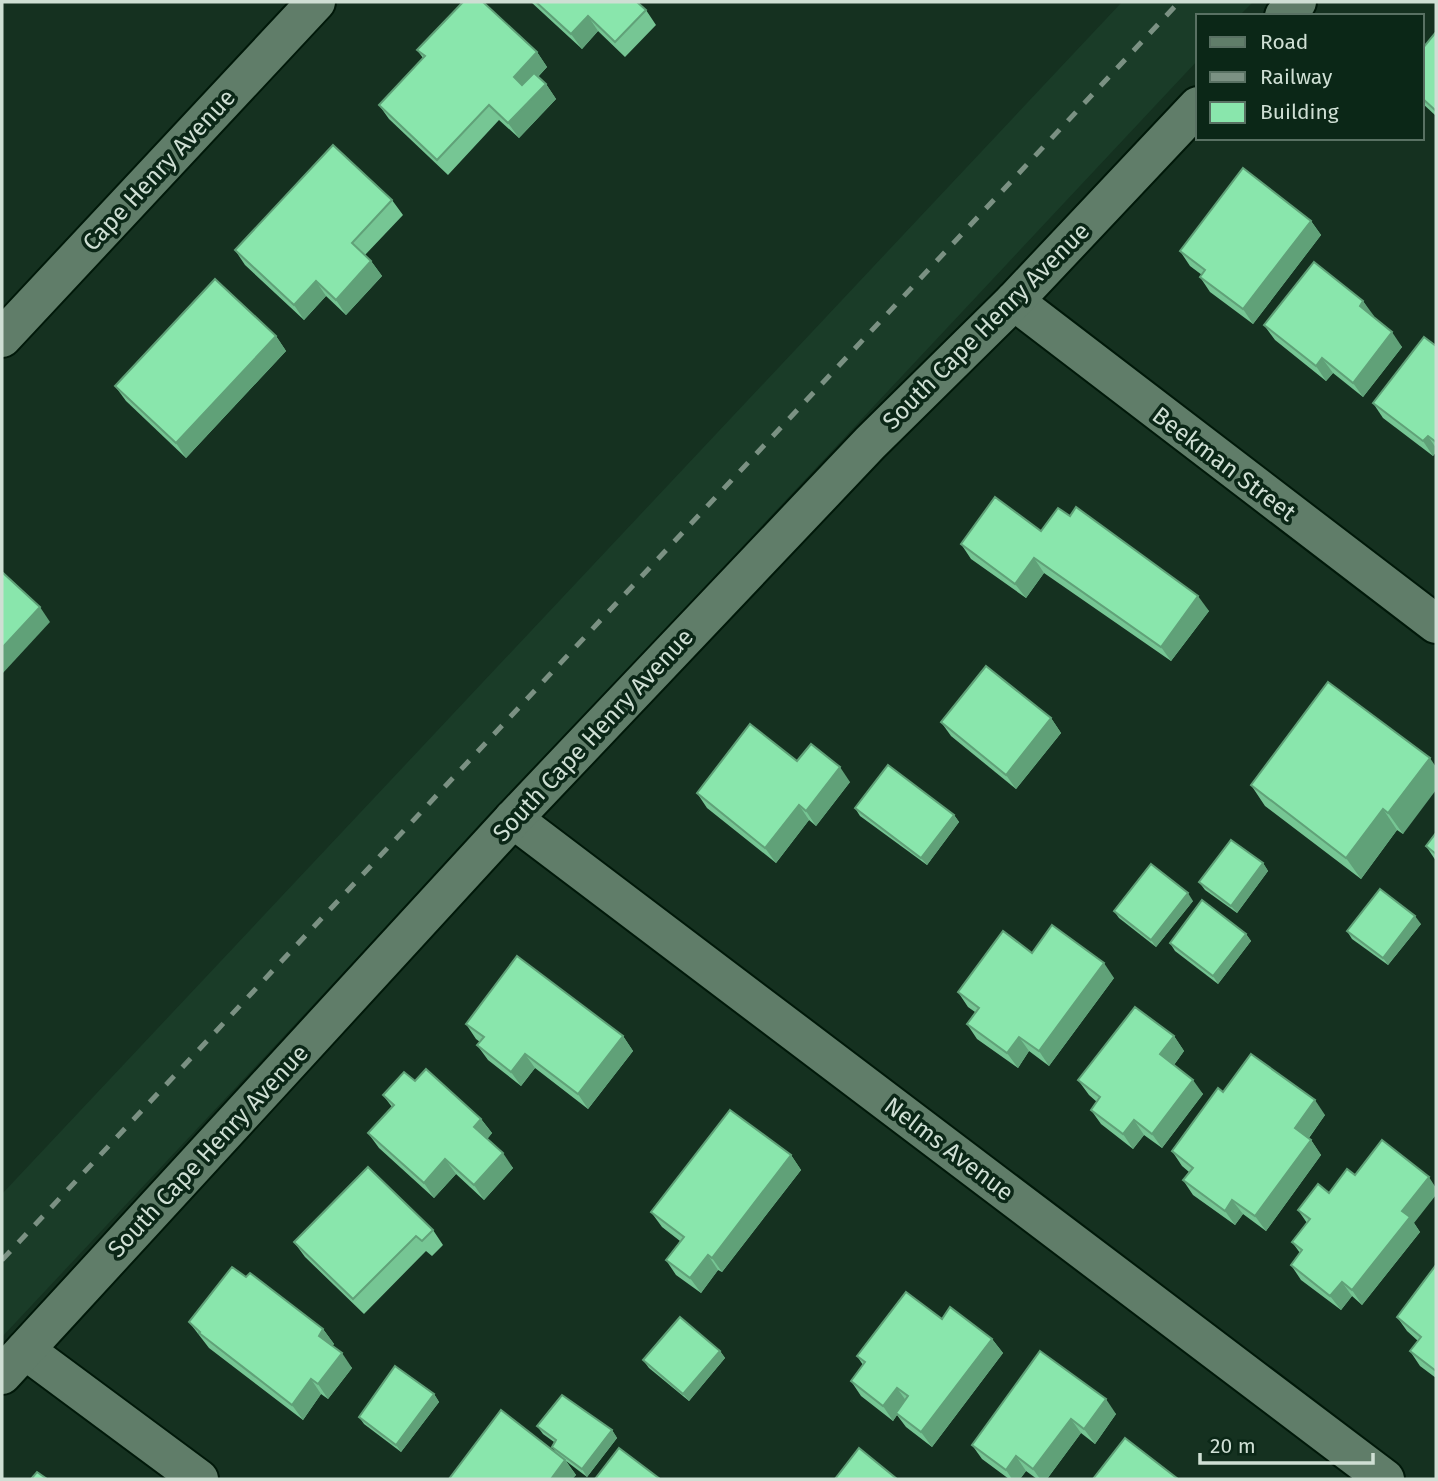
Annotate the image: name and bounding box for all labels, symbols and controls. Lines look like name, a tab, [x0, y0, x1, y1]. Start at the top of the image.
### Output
legend	[1196, 14, 1424, 140]
text: Road	[1260, 29, 1308, 55]
text: Railway	[1260, 64, 1333, 90]
street label: Cape Henry Avenue	[77, 83, 241, 257]
text: Building	[1260, 99, 1339, 125]
street label: South Cape Henry Avenue	[877, 217, 1095, 435]
street label: Beekman Street	[1147, 401, 1301, 527]
street label: South Cape Henry Avenue	[487, 623, 699, 847]
street label: South Cape Henry Avenue	[102, 1039, 314, 1263]
street label: Nelms Avenue	[879, 1091, 1019, 1207]
scale bar	[1200, 1422, 1373, 1466]
text: 20 m	[1210, 1433, 1256, 1459]

